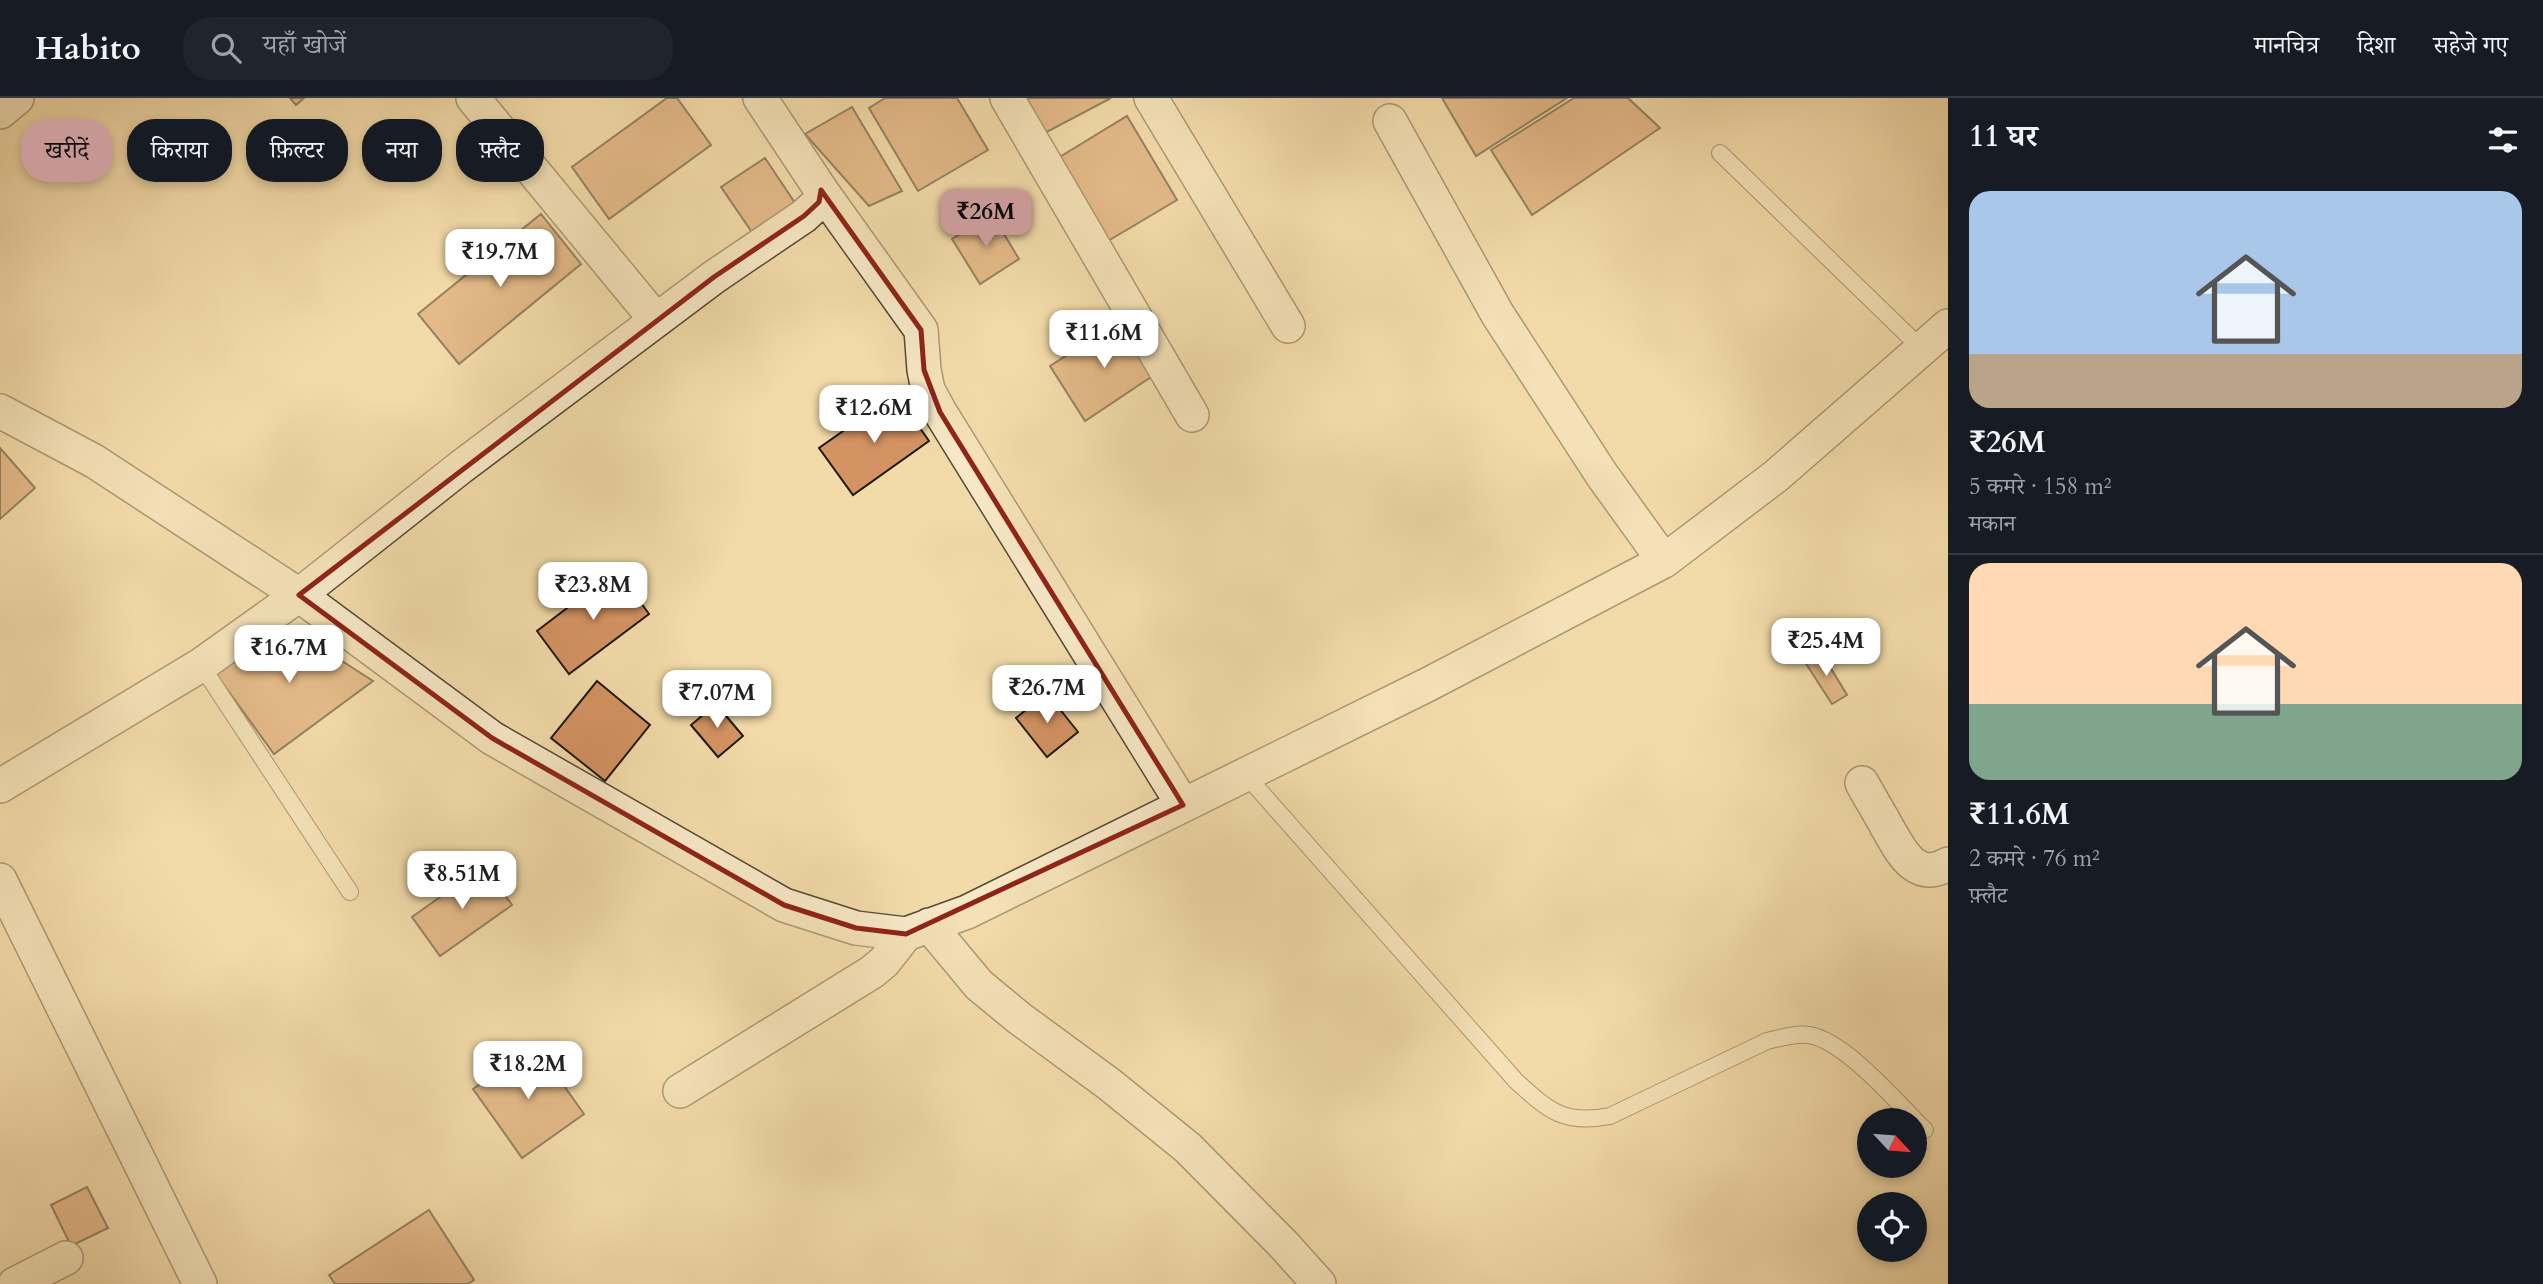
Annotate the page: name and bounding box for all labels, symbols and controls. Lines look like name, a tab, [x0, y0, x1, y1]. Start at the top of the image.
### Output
search box	[183, 17, 673, 80]
text: Habito	[35, 26, 141, 71]
text: यहाँ खोजें	[263, 27, 346, 62]
icon: search	[207, 29, 245, 67]
text: मानचित्र	[2254, 29, 2319, 62]
text: दिशा	[2357, 29, 2395, 62]
text: सहेजे गए	[2433, 29, 2508, 62]
text: 11 घर	[1969, 116, 2038, 157]
chip: खरीदें	[21, 119, 113, 182]
chip: किराया	[127, 119, 232, 182]
chip: फ़िल्टर	[246, 119, 348, 182]
chip: नया	[362, 119, 442, 182]
chip: फ़्लैट	[456, 119, 544, 182]
icon: filters	[2484, 121, 2522, 159]
pin: ₹26M	[945, 190, 1027, 249]
text: ₹26M	[957, 196, 1015, 227]
pin: ₹19.7M	[443, 230, 557, 289]
text: ₹19.7M	[461, 236, 539, 267]
icon: home	[2183, 236, 2309, 362]
pin: ₹11.6M	[1047, 310, 1161, 370]
text: ₹11.6M	[1065, 317, 1143, 348]
pin: ₹12.6M	[817, 386, 931, 445]
text: ₹12.6M	[835, 392, 913, 423]
text: ₹26M	[1969, 422, 2046, 463]
text: 5 कमरे · 158 m²	[1969, 471, 2112, 502]
text: मकान	[1969, 508, 2016, 539]
pin: ₹23.8M	[536, 562, 650, 622]
text: ₹23.8M	[554, 569, 632, 600]
icon: home	[2183, 608, 2309, 734]
pin: ₹25.4M	[1769, 618, 1883, 678]
text: ₹25.4M	[1787, 625, 1865, 656]
pin: ₹16.7M	[232, 626, 346, 685]
text: ₹16.7M	[250, 632, 328, 663]
pin: ₹26.7M	[990, 666, 1104, 725]
pin: ₹7.07M	[660, 670, 774, 730]
text: ₹26.7M	[1008, 672, 1086, 703]
text: ₹7.07M	[678, 677, 756, 708]
text: ₹11.6M	[1969, 794, 2070, 835]
text: 2 कमरे · 76 m²	[1969, 843, 2100, 874]
pin: ₹8.51M	[405, 852, 519, 911]
text: ₹8.51M	[423, 858, 501, 889]
text: फ़्लैट	[1969, 880, 2007, 911]
pin: ₹18.2M	[471, 1042, 585, 1101]
text: ₹18.2M	[489, 1048, 567, 1079]
north arrow	[1857, 1108, 1927, 1178]
map controls	[1857, 1108, 1927, 1262]
button: locate	[1857, 1192, 1927, 1262]

